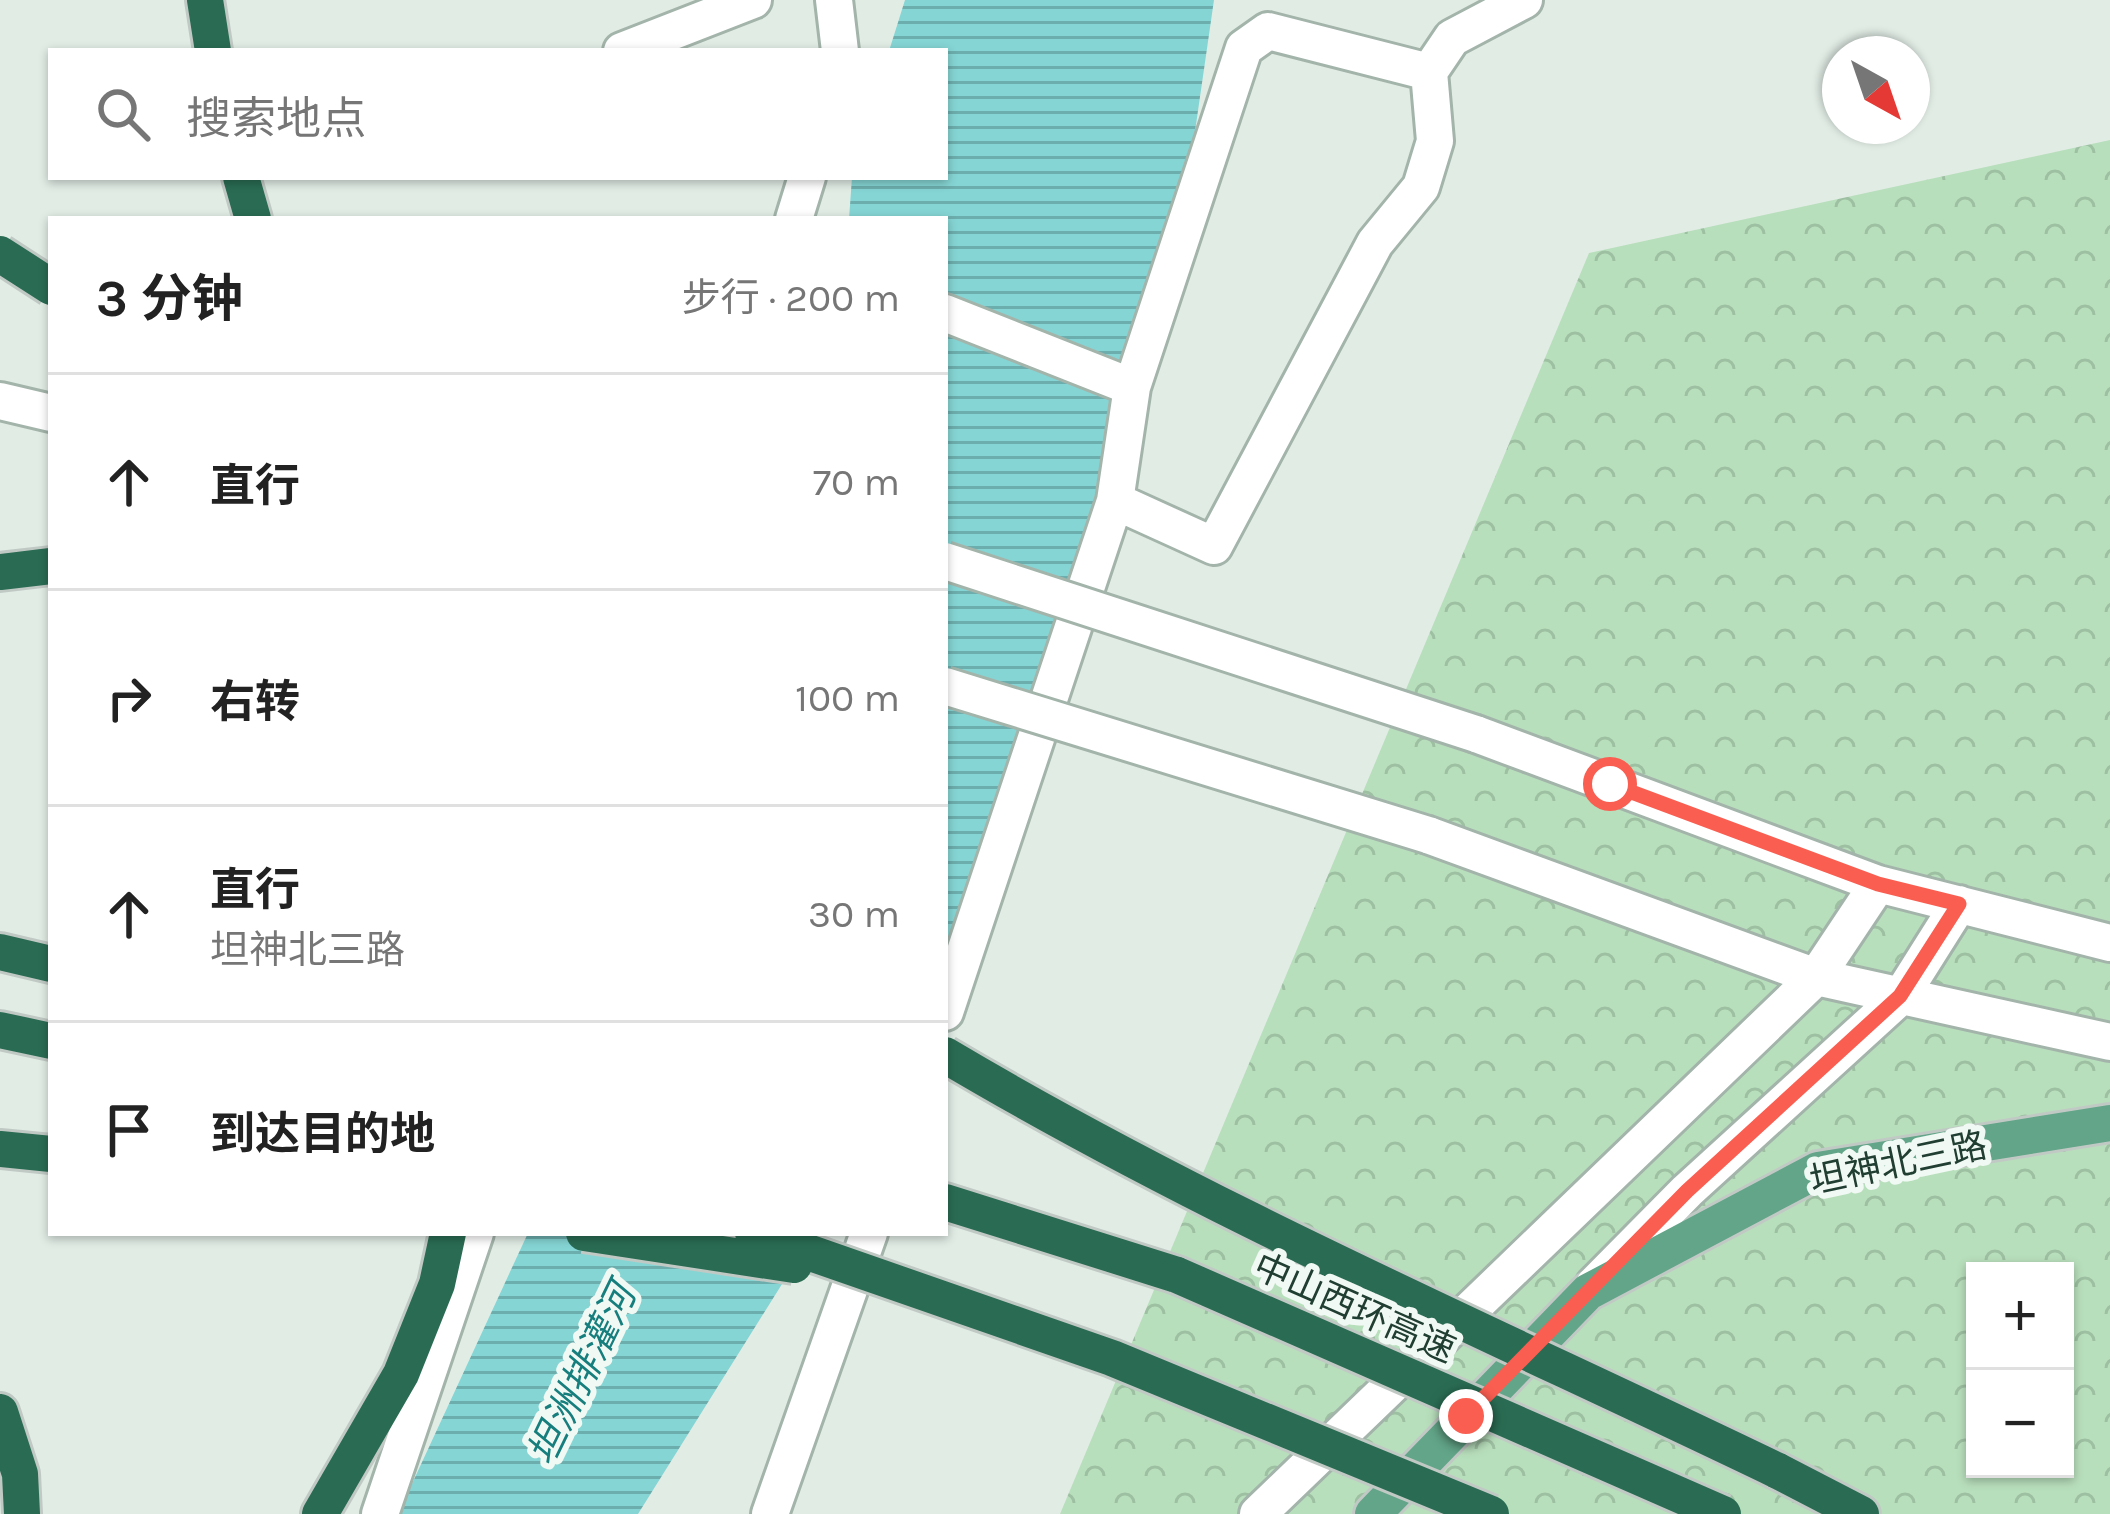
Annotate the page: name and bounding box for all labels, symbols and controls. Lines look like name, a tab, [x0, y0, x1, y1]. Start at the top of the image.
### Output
north arrow	[1822, 36, 1930, 144]
search box	[48, 48, 948, 180]
icon: search	[90, 81, 156, 147]
text: 搜索地点	[186, 93, 366, 145]
text: 3 分钟	[96, 269, 243, 329]
text: 步行 · 200 m	[682, 275, 900, 321]
icon: ahead	[96, 449, 162, 515]
text: 70 m	[813, 459, 900, 505]
text: 直行	[210, 460, 300, 512]
icon: right	[96, 665, 162, 731]
text: 100 m	[795, 675, 900, 721]
text: 右转	[210, 676, 300, 728]
route start	[1583, 757, 1637, 811]
text: 直行	[210, 864, 300, 916]
icon: ahead	[96, 881, 162, 947]
text: 30 m	[808, 891, 900, 937]
text: 坦神北三路	[210, 927, 405, 973]
icon: arrive	[96, 1097, 162, 1163]
text: 到达目的地	[210, 1108, 435, 1160]
street label: 坦神北三路	[1806, 1124, 1991, 1202]
street label: 中山西环高速	[1247, 1245, 1462, 1371]
map controls	[1966, 1262, 2074, 1478]
button: +	[1966, 1262, 2074, 1370]
water label: 坦洲排灌河	[518, 1270, 648, 1472]
button: −	[1966, 1370, 2074, 1478]
route end	[1439, 1389, 1493, 1443]

